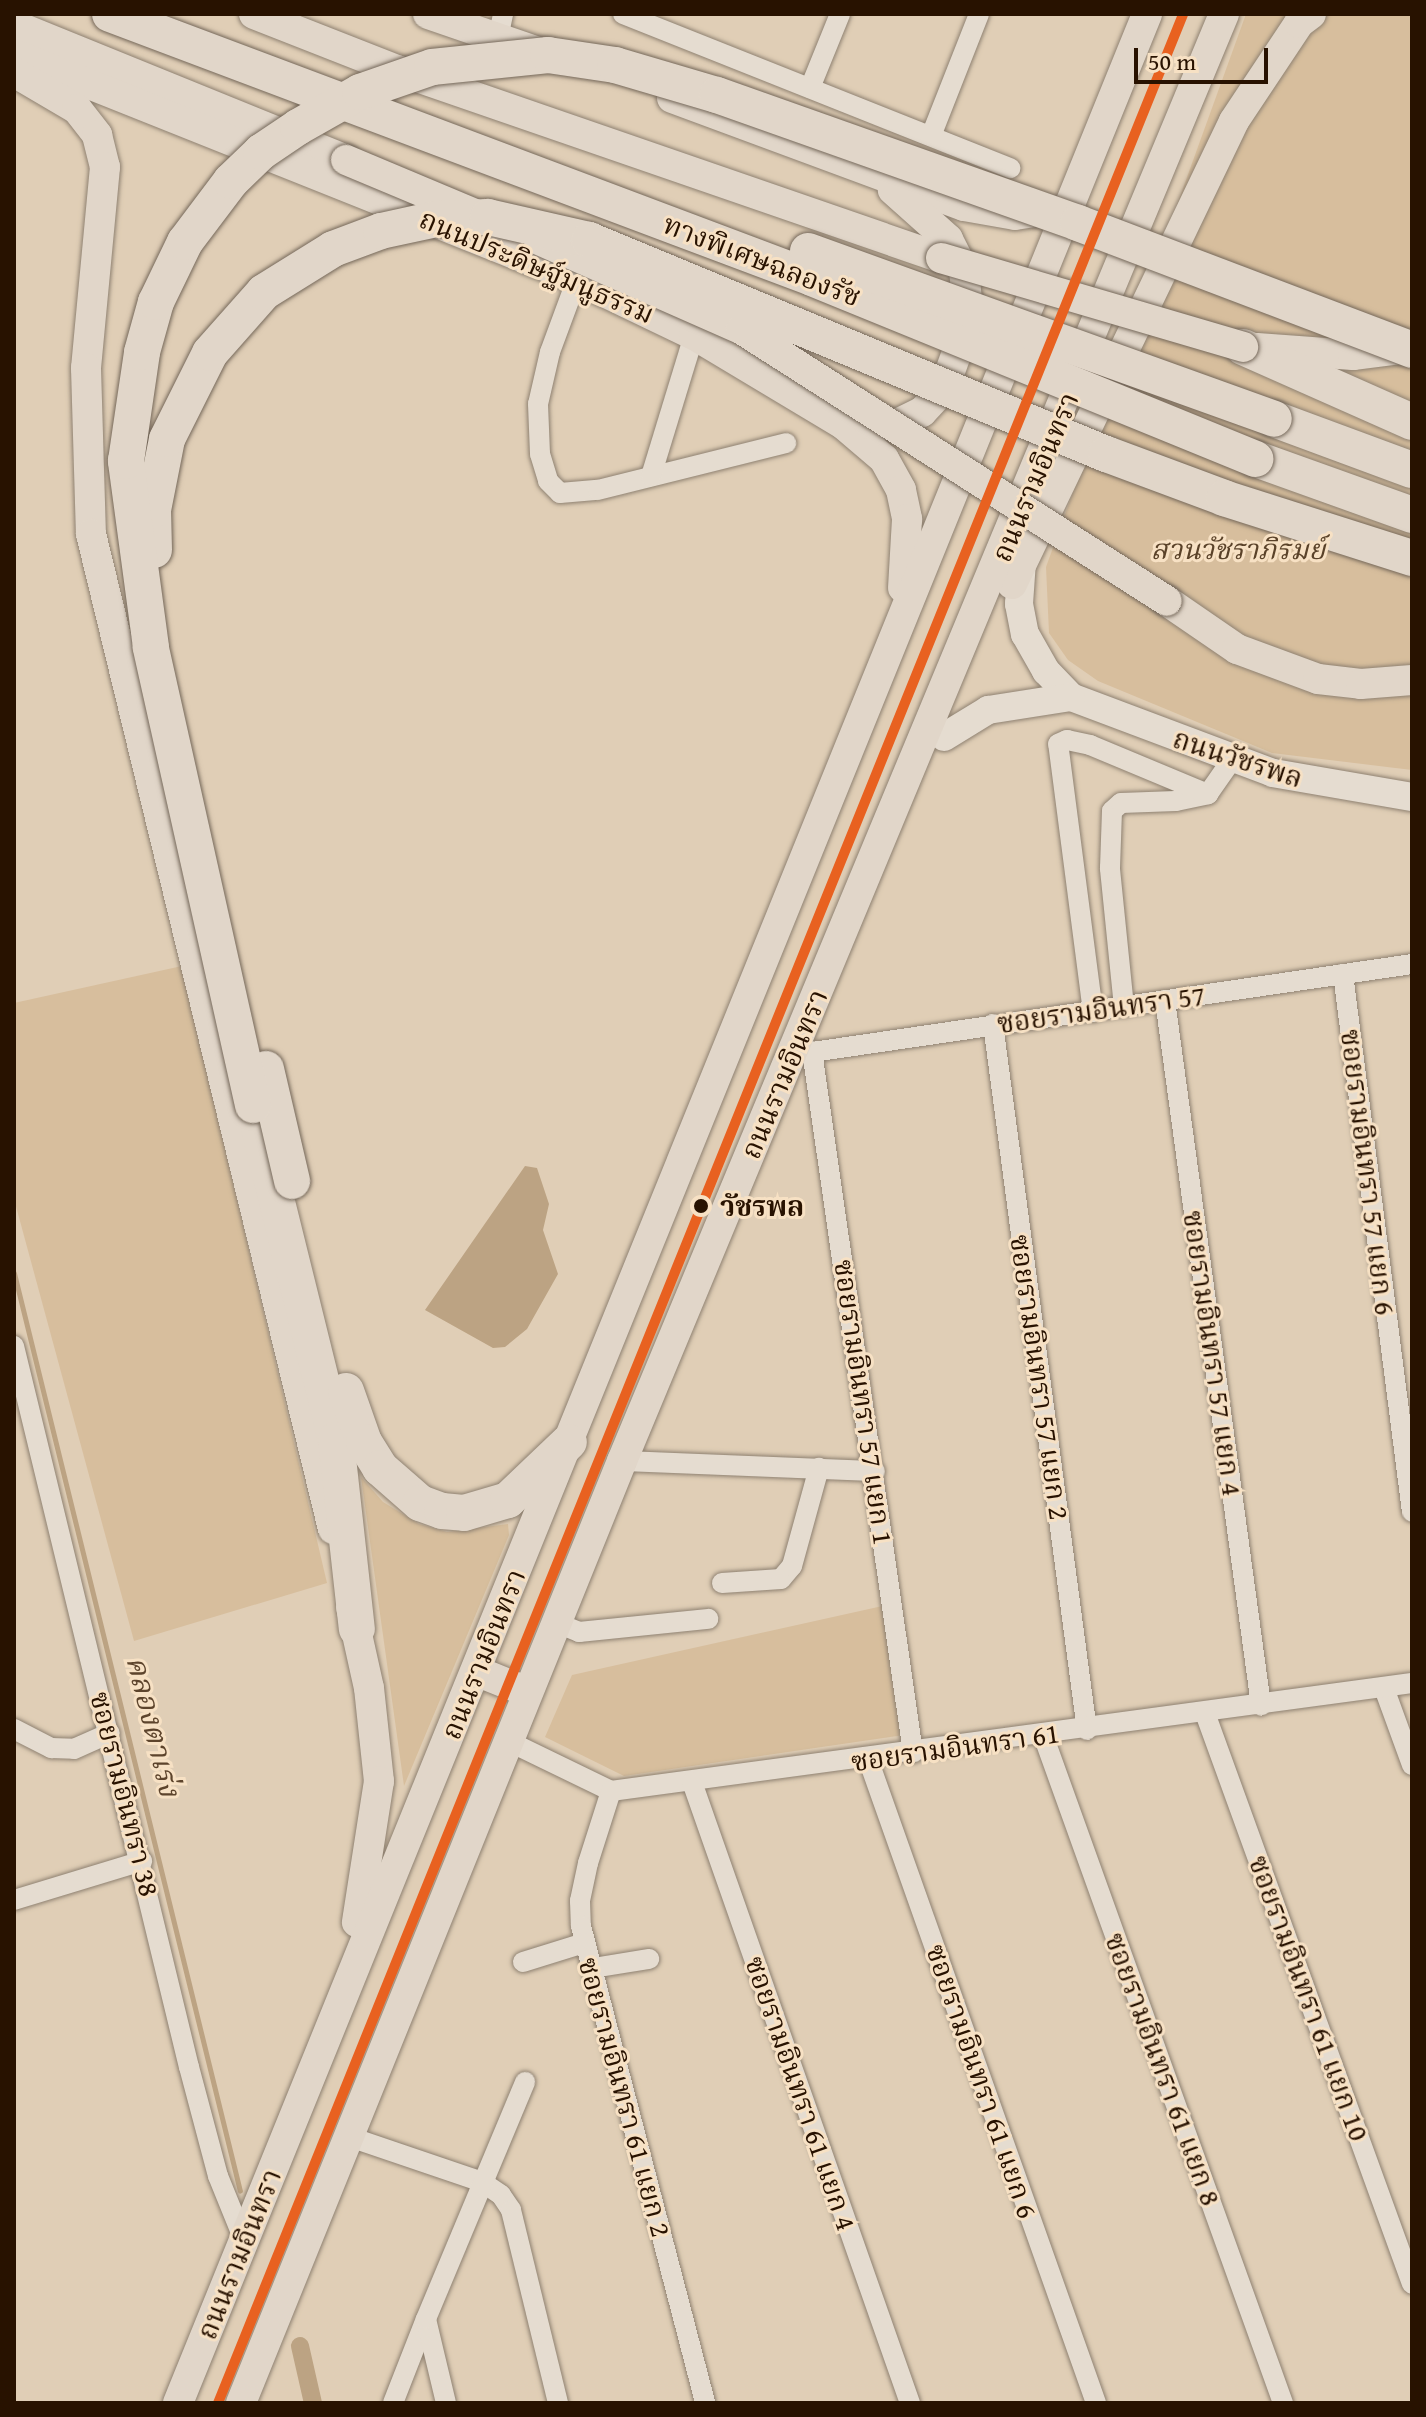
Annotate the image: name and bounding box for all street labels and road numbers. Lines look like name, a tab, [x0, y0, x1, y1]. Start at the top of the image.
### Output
street label: ถนนประดิษฐ์มนูธรรม	[415, 201, 659, 331]
street label: ทางพิเศษฉลองรัช	[658, 207, 866, 313]
street label: ถนนรามอินทรา	[984, 387, 1086, 567]
street label: ถนนวัชรพล	[1169, 721, 1307, 795]
street label: ซอยรามอินทรา 57	[995, 978, 1207, 1040]
street label: ถนนรามอินทรา	[733, 984, 835, 1164]
street label: ซอยรามอินทรา 57 แยก 6	[1334, 1027, 1402, 1317]
street label: ซอยรามอินทรา 57 แยก 4	[1176, 1208, 1250, 1498]
street label: ซอยรามอินทรา 57 แยก 2	[1003, 1232, 1077, 1522]
street label: ซอยรามอินทรา 57 แยก 1	[827, 1257, 901, 1547]
street label: ถนนรามอินทรา	[434, 1564, 532, 1744]
street label: ซอยรามอินทรา 38	[83, 1688, 167, 1900]
street label: ซอยรามอินทรา 61	[849, 1716, 1061, 1778]
street label: ซอยรามอินทรา 61 แยก 10	[1242, 1851, 1376, 2145]
street label: ซอยรามอินทรา 61 แยก 8	[1098, 1928, 1228, 2210]
street label: ซอยรามอินทรา 61 แยก 6	[919, 1940, 1045, 2222]
street label: ซอยรามอินทรา 61 แยก 4	[738, 1952, 864, 2234]
street label: ซอยรามอินทรา 61 แยก 2	[572, 1954, 678, 2240]
street label: ถนนรามอินทรา	[190, 2164, 288, 2344]

